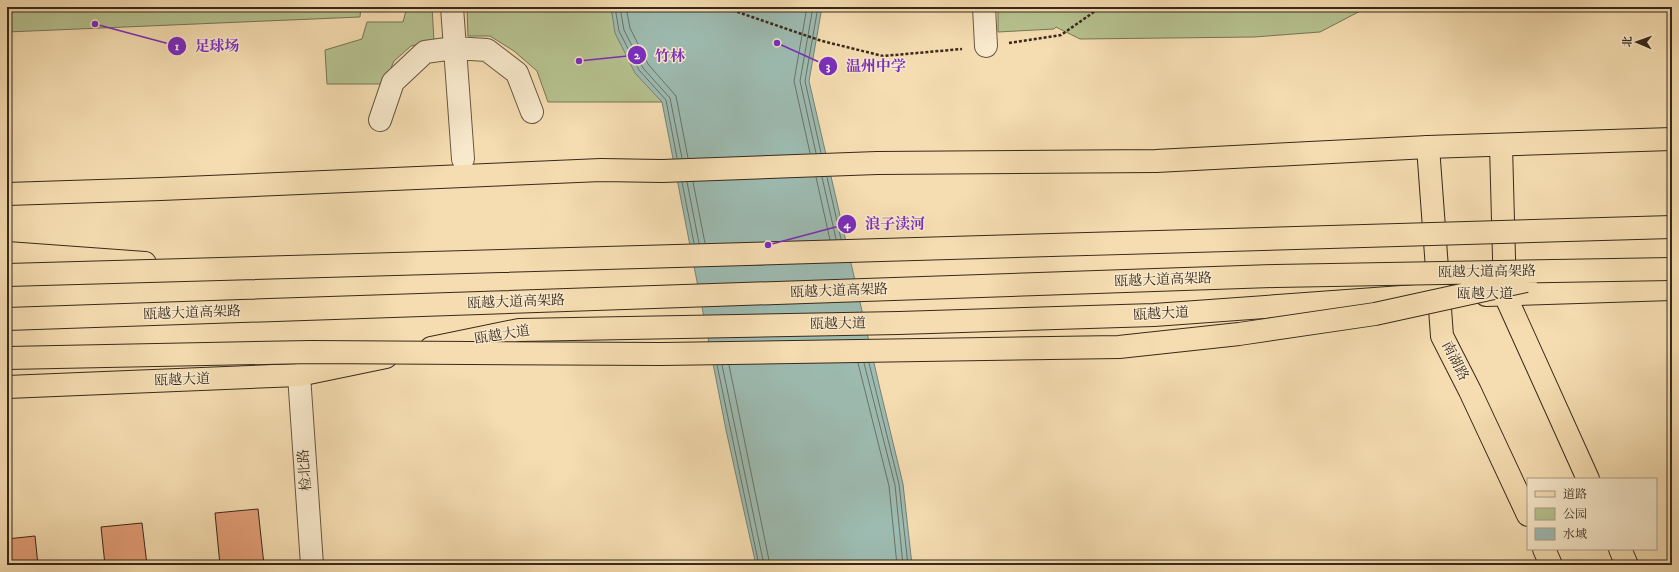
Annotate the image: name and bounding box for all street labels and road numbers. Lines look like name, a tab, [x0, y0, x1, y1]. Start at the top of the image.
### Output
street label: 瓯越大道高架路	[1438, 262, 1536, 282]
street label: 瓯越大道高架路	[1114, 269, 1212, 291]
street label: 瓯越大道高架路	[790, 280, 888, 302]
street label: 瓯越大道	[1457, 285, 1513, 303]
street label: 瓯越大道高架路	[467, 291, 565, 313]
street label: 瓯越大道高架路	[143, 302, 241, 324]
street label: 瓯越大道	[1133, 304, 1189, 324]
street label: 瓯越大道	[810, 315, 866, 333]
street label: 瓯越大道	[473, 322, 531, 348]
street label: 南湖路	[1437, 338, 1473, 384]
street label: 瓯越大道	[154, 370, 210, 390]
street label: 检北路	[295, 448, 315, 492]

